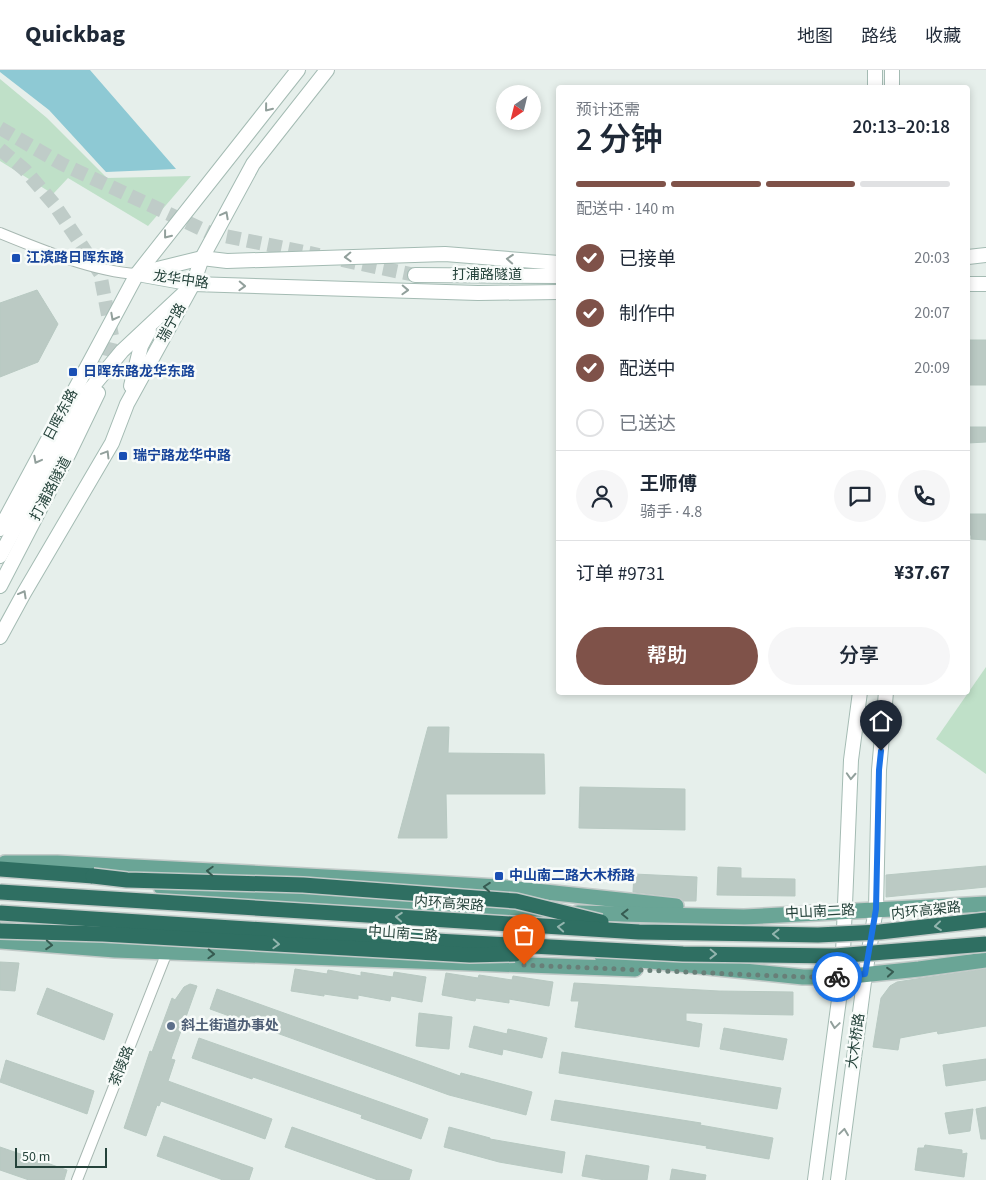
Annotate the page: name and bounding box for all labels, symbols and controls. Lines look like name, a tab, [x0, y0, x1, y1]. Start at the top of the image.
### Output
text: Quickbag	[25, 17, 125, 52]
text: 地图	[797, 24, 833, 49]
text: 路线	[861, 24, 897, 49]
text: 收藏	[925, 24, 961, 49]
north arrow	[496, 85, 541, 130]
map controls	[496, 85, 541, 130]
text: 预计还需	[576, 99, 640, 121]
one-way arrow	[266, 102, 274, 111]
text: 20:13–20:18	[852, 114, 950, 141]
text: 2 分钟	[576, 117, 663, 163]
text: 配送中 · 140 m	[576, 198, 675, 220]
one-way arrow	[219, 211, 229, 220]
one-way arrow	[164, 230, 173, 239]
icon: check	[576, 244, 604, 272]
text: 已接单	[619, 246, 676, 273]
text: 20:03	[914, 247, 950, 269]
place label: 江滨路日晖东路	[26, 248, 124, 268]
marker: 江滨路日晖东路	[10, 252, 22, 264]
one-way arrow	[344, 252, 352, 263]
one-way arrow	[506, 254, 514, 265]
street label: 打浦路隧道	[452, 265, 522, 285]
street label: 龙华中路	[152, 266, 210, 294]
one-way arrow	[238, 280, 246, 291]
one-way arrow	[401, 285, 409, 296]
icon: check	[576, 299, 604, 327]
street label: 瑞宁路	[153, 300, 191, 346]
text: 制作中	[619, 301, 676, 328]
text: 20:07	[914, 302, 950, 324]
one-way arrow	[110, 312, 120, 321]
icon: check	[576, 354, 604, 382]
text: 配送中	[619, 356, 676, 383]
text: 20:09	[914, 357, 950, 379]
place label: 日晖东路龙华东路	[83, 362, 195, 382]
marker: 日晖东路龙华东路	[67, 366, 79, 378]
street label: 日晖东路	[39, 386, 83, 444]
text: 已送达	[619, 411, 676, 438]
place label: 瑞宁路龙华中路	[133, 446, 231, 466]
one-way arrow	[99, 450, 109, 459]
marker: 瑞宁路龙华中路	[117, 450, 129, 462]
street label: 打浦路隧道	[26, 453, 76, 525]
one-way arrow	[33, 455, 43, 464]
button: person	[576, 470, 628, 522]
button: chat	[834, 470, 886, 522]
button: phone	[898, 470, 950, 522]
text: 王师傅	[640, 471, 697, 498]
text: 骑手 · 4.8	[640, 501, 702, 523]
text: ¥37.67	[894, 560, 950, 587]
text: 订单 #9731	[576, 561, 665, 588]
one-way arrow	[17, 590, 27, 599]
button: 帮助	[576, 627, 758, 685]
button: 分享	[768, 627, 950, 685]
pin	[860, 700, 902, 751]
icon: home	[867, 707, 895, 735]
one-way arrow	[845, 772, 856, 780]
one-way arrow	[206, 865, 214, 876]
place label: 中山南二路大木桥路	[509, 866, 635, 886]
marker: 中山南二路大木桥路	[493, 870, 505, 882]
one-way arrow	[483, 881, 491, 892]
street label: 内环高架路	[413, 892, 485, 916]
street label: 内环高架路	[890, 897, 962, 925]
street label: 中山南二路	[785, 900, 855, 924]
one-way arrow	[621, 909, 628, 919]
one-way arrow	[394, 911, 402, 922]
pin	[503, 914, 545, 965]
one-way arrow	[933, 920, 941, 931]
icon: bag	[510, 921, 538, 949]
one-way arrow	[556, 921, 564, 932]
street label: 中山南二路	[367, 922, 439, 946]
one-way arrow	[771, 929, 779, 940]
one-way arrow	[45, 939, 53, 950]
one-way arrow	[272, 939, 280, 950]
one-way arrow	[207, 948, 215, 959]
one-way arrow	[709, 949, 717, 960]
courier	[812, 952, 862, 1002]
icon: bike	[823, 963, 851, 991]
one-way arrow	[886, 967, 894, 978]
street label: 大木桥路	[842, 1012, 870, 1070]
place label: 斜土街道办事处	[181, 1016, 279, 1036]
marker: 斜土街道办事处	[165, 1020, 177, 1032]
one-way arrow	[830, 1021, 841, 1029]
street label: 茶陵路	[105, 1043, 139, 1089]
one-way arrow	[838, 1127, 849, 1135]
scale bar	[15, 1145, 108, 1168]
text: 50 m	[22, 1147, 50, 1167]

